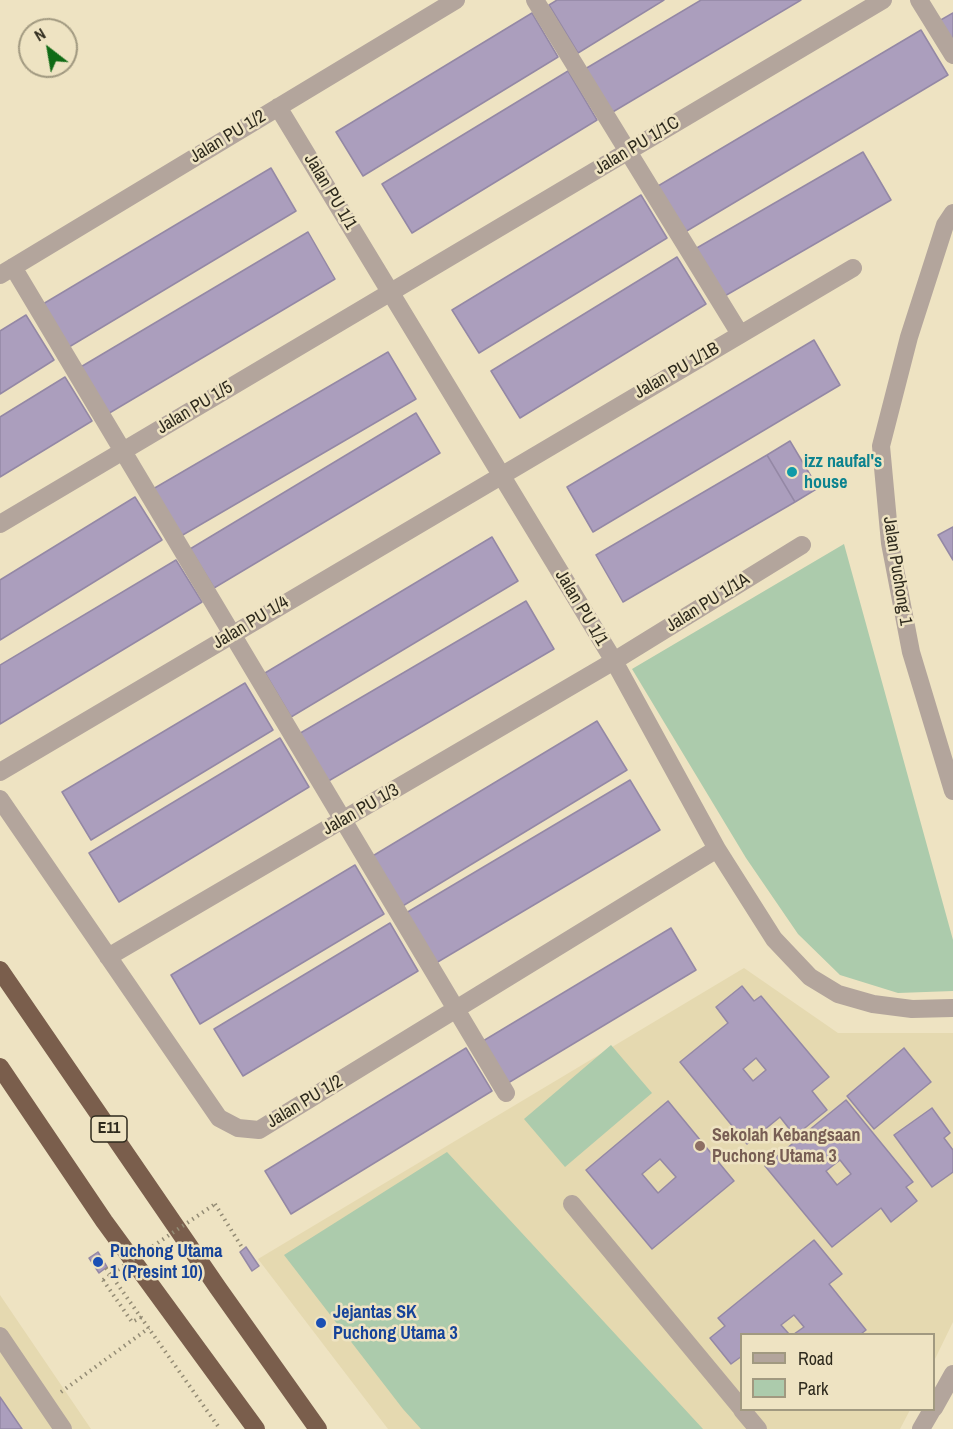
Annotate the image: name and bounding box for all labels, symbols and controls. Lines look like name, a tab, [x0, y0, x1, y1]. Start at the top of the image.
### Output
north arrow	[18, 18, 78, 78]
text: N	[30, 22, 49, 46]
street label: Jalan PU 1/2	[186, 106, 270, 168]
street label: Jalan PU 1/1C	[591, 112, 683, 180]
street label: Jalan PU 1/1	[299, 150, 361, 234]
street label: Jalan PU 1/1B	[631, 338, 723, 404]
street label: Jalan PU 1/5	[153, 377, 237, 439]
place label: izz naufal's house	[804, 451, 882, 494]
marker: izz naufal's house	[785, 465, 799, 479]
street label: Jalan Puchong 1	[878, 515, 916, 627]
street label: Jalan PU 1/1	[550, 566, 612, 650]
street label: Jalan PU 1/1A	[662, 569, 754, 637]
street label: Jalan PU 1/4	[209, 592, 293, 654]
street label: Jalan PU 1/3	[319, 780, 403, 840]
street label: Jalan PU 1/2	[263, 1071, 347, 1133]
road number: E11	[91, 1116, 127, 1142]
place label: Sekolah Kebangsaan Puchong Utama 3	[712, 1125, 860, 1168]
marker: Sekolah Kebangsaan Puchong Utama 3	[693, 1139, 707, 1153]
place label: Puchong Utama 1 (Presint 10)	[110, 1241, 222, 1284]
marker: Puchong Utama 1 (Presint 10)	[91, 1255, 105, 1269]
place label: Jejantas SK Puchong Utama 3	[333, 1302, 458, 1344]
marker: Jejantas SK Puchong Utama 3	[314, 1316, 328, 1330]
legend	[740, 1333, 935, 1411]
text: Road	[798, 1346, 833, 1371]
text: Park	[798, 1376, 828, 1401]

